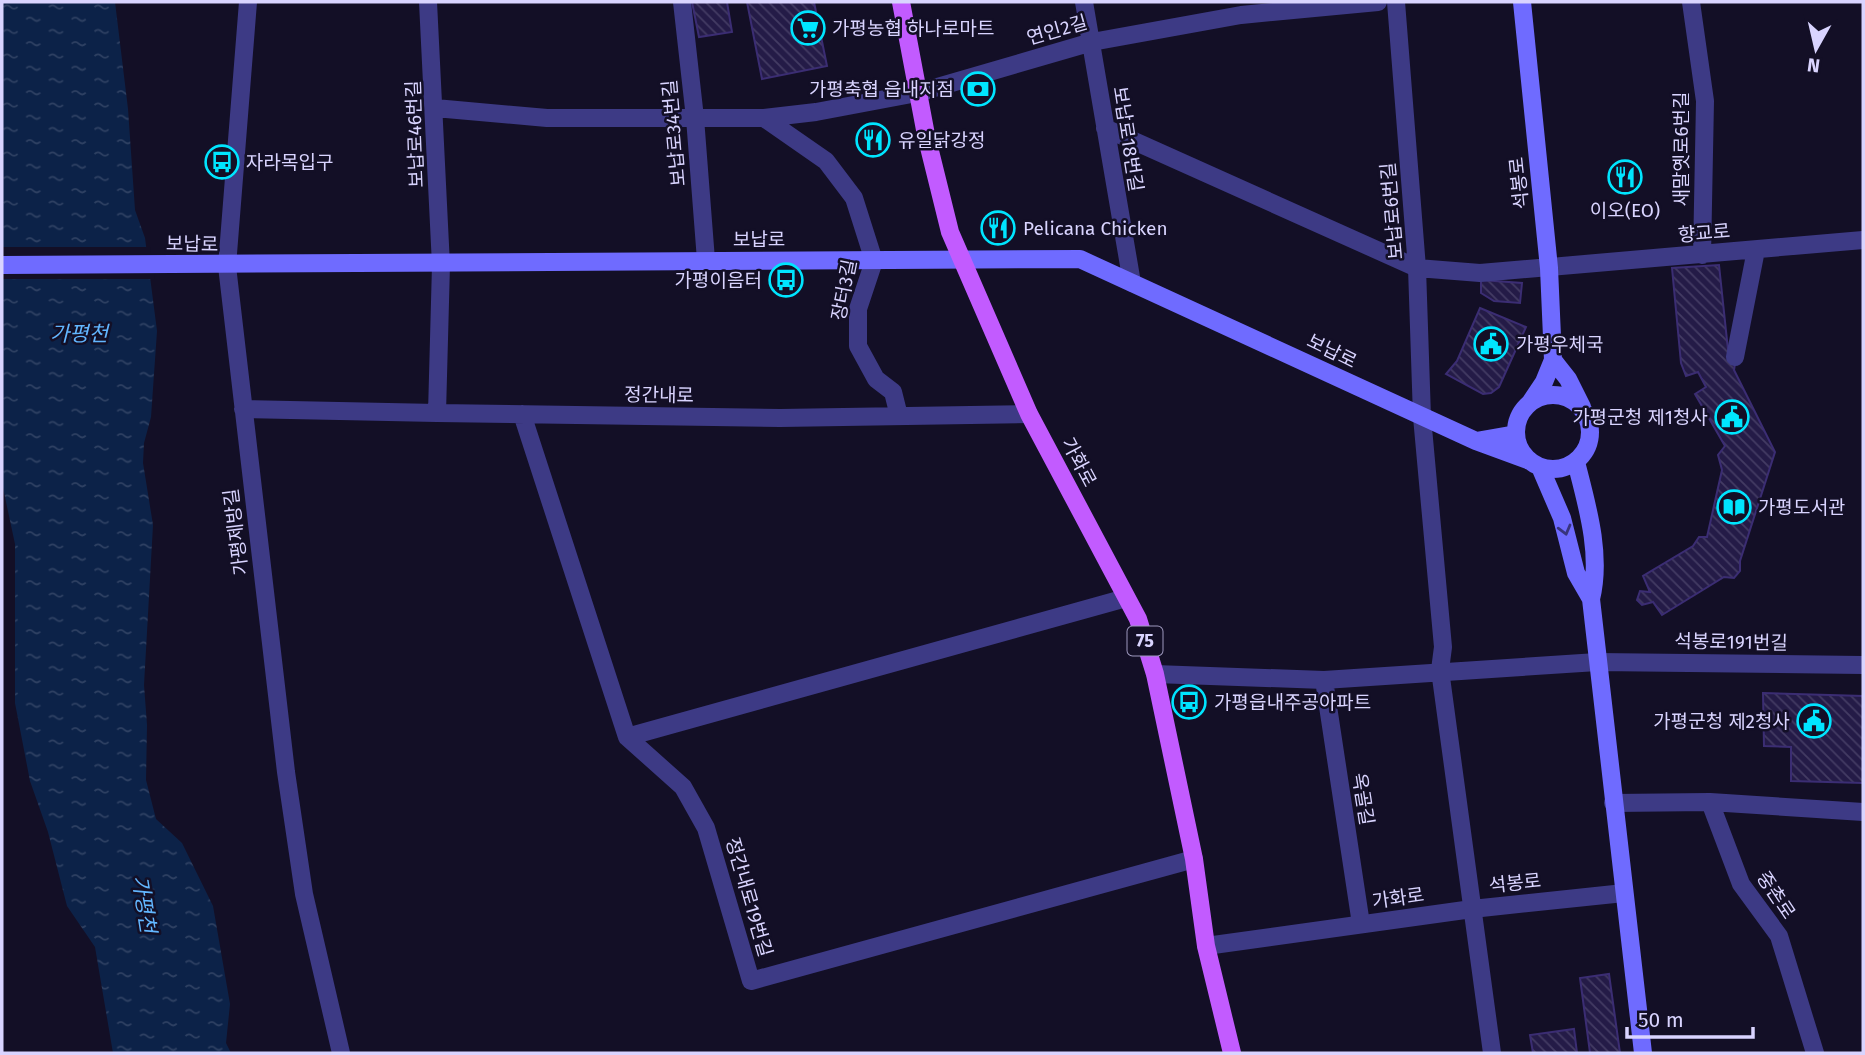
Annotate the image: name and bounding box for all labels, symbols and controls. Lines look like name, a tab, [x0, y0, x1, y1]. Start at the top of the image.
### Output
supermarket icon: 가평농협 하나로마트	[789, 9, 827, 47]
street label: 연인2길	[1024, 10, 1090, 50]
north arrow	[1781, 14, 1851, 84]
place label: 가평농협 하나로마트	[832, 17, 994, 40]
text: N	[1806, 53, 1822, 78]
bank icon: 가평축협 읍내지점	[959, 70, 997, 108]
place label: 가평축협 읍내지점	[809, 78, 954, 101]
street label: 보납로34번길	[658, 79, 690, 187]
street label: 보납로46번길	[402, 80, 428, 188]
street label: 보납로18번길	[1108, 85, 1148, 193]
street label: 새말옛로6번길	[1670, 91, 1693, 207]
restaurant icon: 유일닭강정	[854, 121, 892, 159]
place label: 유일닭강정	[898, 129, 985, 152]
bus stop icon: 자라목입구	[203, 143, 241, 181]
place label: 자라목입구	[246, 151, 333, 174]
street label: 석봉로	[1505, 156, 1533, 210]
restaurant icon: 이오(EO)	[1606, 158, 1644, 196]
street label: 보납로6번길	[1376, 161, 1408, 261]
place label: 이오(EO)	[1590, 199, 1660, 222]
restaurant icon: Pelicana Chicken	[979, 209, 1017, 247]
place label: Pelicana Chicken	[1023, 217, 1168, 240]
street label: 향교로	[1677, 219, 1731, 247]
street label: 보납로	[733, 228, 785, 251]
street label: 보납로	[166, 232, 218, 256]
street label: 장터3길	[827, 257, 861, 323]
bus stop icon: 가평이음터	[767, 261, 805, 299]
place label: 가평이음터	[675, 269, 762, 292]
water label: 가평천	[50, 321, 111, 347]
public building icon: 가평우체국	[1472, 325, 1510, 363]
street label: 보납로	[1303, 329, 1361, 373]
place label: 가평우체국	[1516, 333, 1603, 356]
street label: 정간내로	[624, 383, 694, 407]
public building icon: 가평군청 제1청사	[1713, 398, 1751, 436]
place label: 가평군청 제1청사	[1572, 406, 1708, 429]
street label: 가화로	[1057, 433, 1101, 491]
street label: 가평제방길	[219, 487, 253, 577]
library icon: 가평도서관	[1715, 488, 1753, 526]
place label: 가평도서관	[1758, 496, 1845, 519]
one-way arrow	[1557, 524, 1571, 536]
road number: 75	[1128, 626, 1162, 656]
street label: 석봉로191번길	[1674, 630, 1788, 654]
bus stop icon: 가평읍내주공아파트	[1170, 683, 1208, 721]
place label: 가평읍내주공아파트	[1214, 691, 1371, 714]
public building icon: 가평군청 제2청사	[1795, 702, 1833, 740]
place label: 가평군청 제2청사	[1653, 710, 1790, 733]
street label: 옥골길	[1348, 771, 1378, 827]
street label: 정간내로19번길	[721, 835, 777, 959]
street label: 중촌로	[1752, 867, 1800, 923]
street label: 석봉로	[1488, 869, 1542, 897]
water label: 가평천	[127, 873, 162, 937]
street label: 가화로	[1370, 883, 1426, 913]
scale bar	[1627, 996, 1753, 1040]
text: 50 m	[1638, 1007, 1684, 1033]

